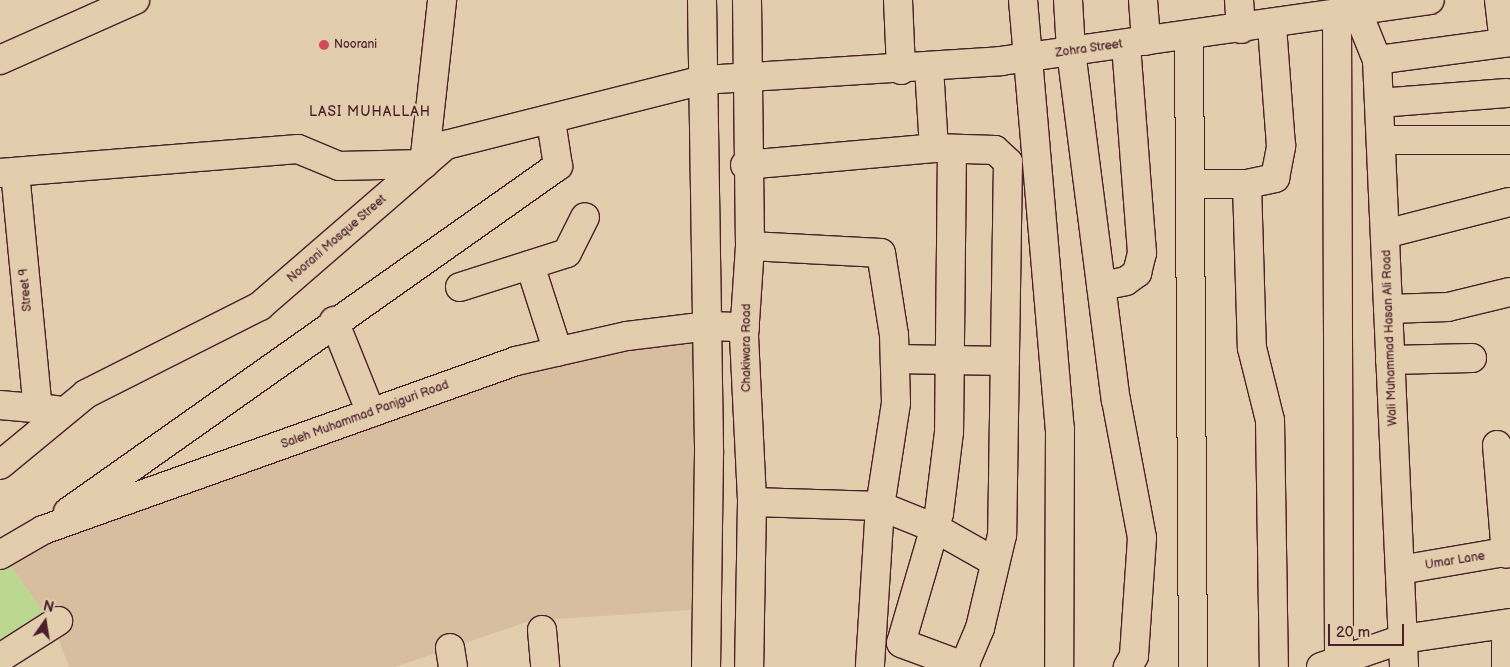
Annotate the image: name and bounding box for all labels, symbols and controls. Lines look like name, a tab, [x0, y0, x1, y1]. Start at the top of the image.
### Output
street label: Zohra Street	[1054, 37, 1124, 61]
place label: Noorani	[334, 38, 377, 52]
marker: Noorani	[318, 39, 330, 51]
district label: LASI MUHALLAH	[307, 104, 433, 120]
street label: Noorani Mosque Street	[285, 192, 389, 286]
street label: Wali Muhammad Hasan Ali Road	[1380, 250, 1400, 426]
street label: Street 9	[17, 268, 35, 312]
street label: Chakiwara Road	[740, 304, 754, 392]
street label: Saleh Muhammad Panjguri Road	[279, 378, 451, 452]
street label: Umar Lane	[1424, 549, 1486, 573]
north arrow	[20, 597, 70, 647]
text: N	[41, 597, 56, 616]
scale bar	[1330, 614, 1406, 646]
text: 20 m	[1336, 623, 1370, 642]

